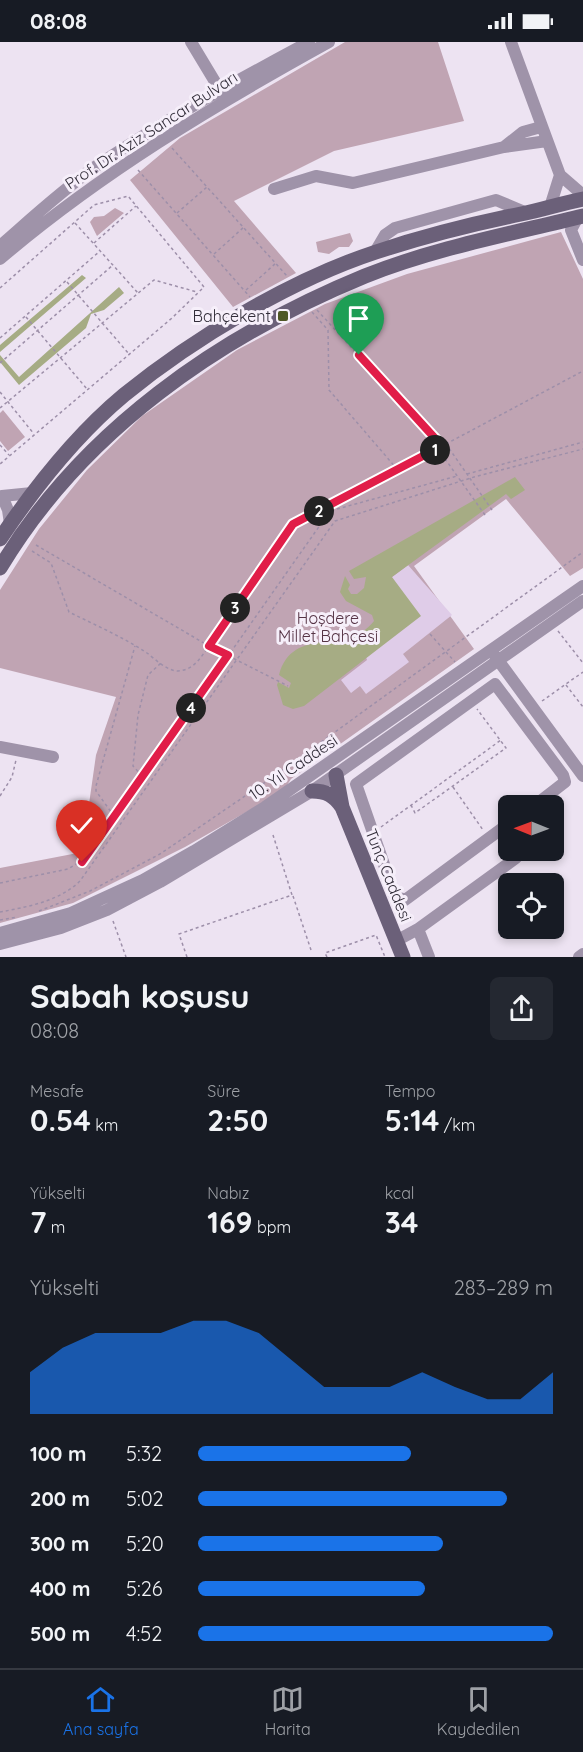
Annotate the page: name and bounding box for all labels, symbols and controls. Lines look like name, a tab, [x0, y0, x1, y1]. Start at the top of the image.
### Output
text: 08:08	[30, 7, 87, 35]
street label: Prof. Dr. Aziz Sancar Bulvarı	[61, 67, 241, 193]
pin	[333, 293, 384, 355]
icon: arrive	[342, 302, 375, 335]
place label: Bahçekent	[193, 306, 271, 326]
marker: Bahçekent	[276, 309, 290, 323]
pin: 1	[420, 435, 450, 465]
text: 1	[432, 440, 438, 460]
pin: 2	[304, 496, 334, 526]
text: 2	[314, 501, 324, 521]
pin: 3	[220, 593, 250, 623]
text: 3	[231, 598, 239, 618]
park label: Hoşdere Millet Bahçesi	[278, 608, 378, 646]
pin: 4	[176, 693, 206, 723]
text: 4	[186, 698, 196, 718]
street label: 10. Yıl Caddesi	[245, 730, 341, 804]
north arrow	[498, 795, 564, 861]
map controls	[498, 795, 564, 939]
pin	[56, 800, 107, 862]
icon: check	[65, 809, 98, 842]
street label: Tunç Caddesi	[361, 826, 417, 924]
button: locate	[498, 873, 564, 939]
text: Sabah koşusu	[30, 975, 250, 1016]
button: share	[490, 977, 553, 1040]
text: 08:08	[30, 1018, 79, 1043]
text: Mesafe	[30, 1081, 84, 1101]
text: Süre	[207, 1081, 240, 1101]
text: Tempo	[385, 1081, 435, 1101]
text: 0.54	[30, 1101, 91, 1139]
text: 2:50	[207, 1101, 268, 1139]
text: 5:14	[385, 1101, 439, 1139]
text: km	[91, 1115, 118, 1135]
text: /km	[439, 1115, 475, 1135]
text: Yükselti	[30, 1183, 85, 1203]
text: Nabız	[207, 1183, 249, 1203]
text: kcal	[385, 1183, 415, 1203]
text: 7	[30, 1203, 46, 1241]
text: 169	[207, 1203, 253, 1241]
text: 34	[385, 1203, 418, 1241]
text: m	[46, 1217, 65, 1237]
text: bpm	[253, 1217, 291, 1237]
text: Yükselti	[30, 1275, 99, 1300]
text: 283–289 m	[454, 1275, 553, 1300]
text: 100 m	[30, 1441, 86, 1466]
text: 5:32	[126, 1441, 162, 1466]
text: 200 m	[30, 1486, 90, 1511]
text: 5:02	[126, 1486, 164, 1511]
text: 300 m	[30, 1531, 89, 1556]
text: 5:20	[126, 1531, 164, 1556]
text: 400 m	[30, 1576, 90, 1601]
text: 5:26	[126, 1576, 162, 1601]
text: 500 m	[30, 1621, 90, 1646]
text: 4:52	[126, 1621, 162, 1646]
tab: Ana sayfa	[63, 1683, 139, 1739]
tab: Harita	[265, 1683, 311, 1739]
tab: Kaydedilen	[437, 1683, 520, 1739]

